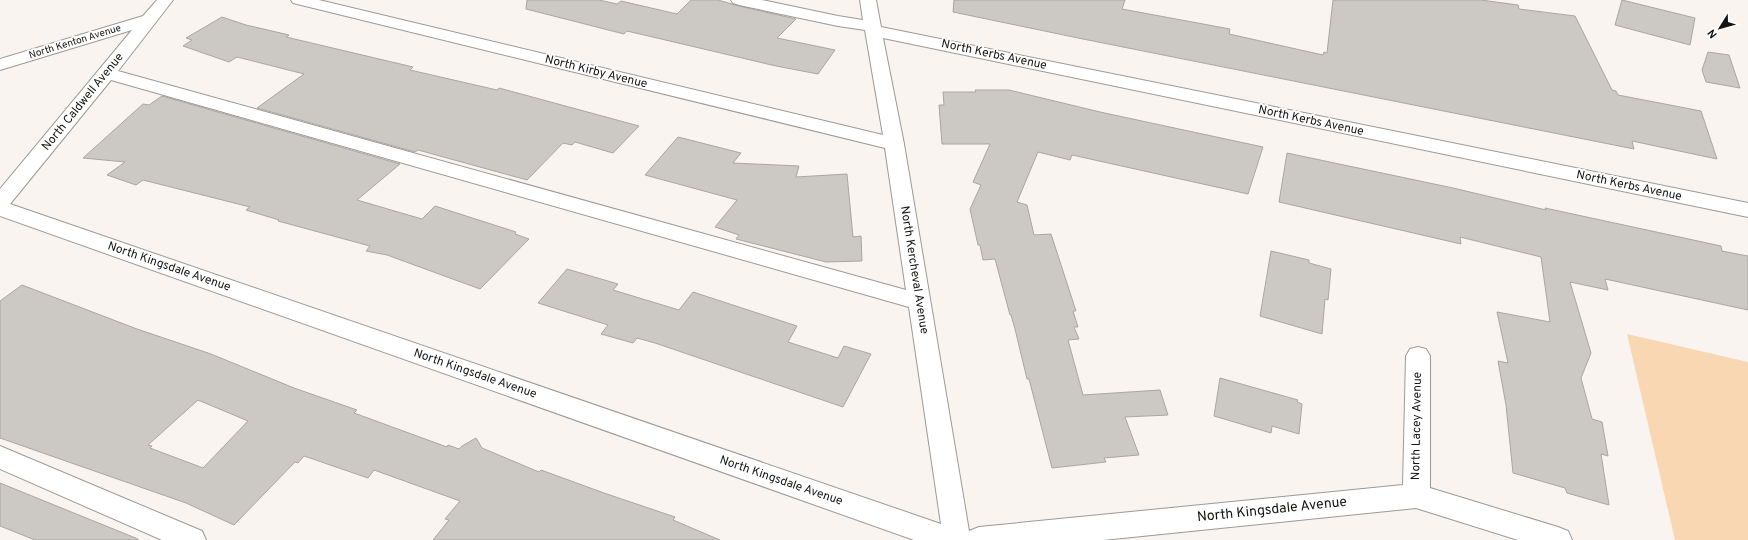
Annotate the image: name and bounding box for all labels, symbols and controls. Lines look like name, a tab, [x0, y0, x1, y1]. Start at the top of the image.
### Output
north arrow	[1700, 8, 1740, 48]
street label: North Kenton Avenue	[27, 22, 123, 62]
text: N	[1705, 26, 1721, 41]
street label: North Kerbs Avenue	[940, 36, 1048, 74]
street label: North Caldwell Avenue	[39, 50, 127, 154]
street label: North Kirby Avenue	[543, 52, 649, 92]
street label: North Kerbs Avenue	[1257, 102, 1365, 140]
street label: North Kerbs Avenue	[1575, 167, 1683, 205]
street label: North Kercheval Avenue	[896, 205, 932, 335]
street label: North Kingsdale Avenue	[105, 238, 233, 296]
street label: North Kingsdale Avenue	[411, 345, 539, 403]
street label: North Lacey Avenue	[1408, 372, 1426, 480]
street label: North Kingsdale Avenue	[717, 452, 845, 510]
street label: North Kingsdale Avenue	[1196, 494, 1348, 526]

